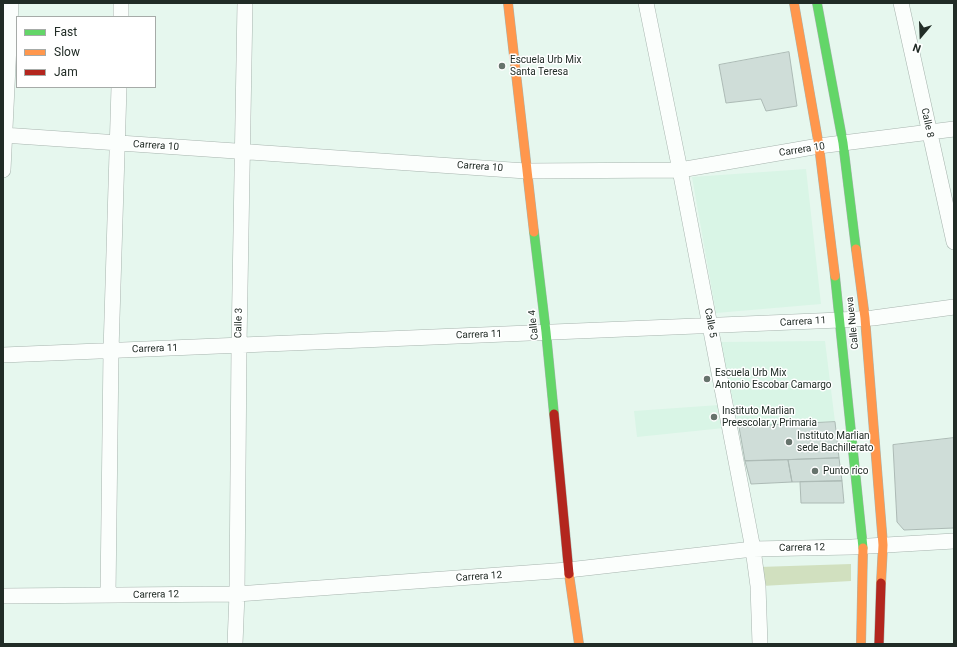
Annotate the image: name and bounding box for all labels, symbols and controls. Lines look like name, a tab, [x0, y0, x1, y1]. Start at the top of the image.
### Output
legend	[16, 16, 156, 88]
north arrow	[901, 16, 941, 56]
text: Fast	[54, 25, 77, 39]
text: N	[911, 40, 923, 55]
text: Slow	[54, 45, 80, 59]
place label: Escuela Urb Mix Santa Teresa	[510, 54, 581, 78]
marker: Escuela Urb Mix Santa Teresa	[497, 61, 507, 71]
text: Jam	[54, 65, 78, 79]
street label: Calle 8	[918, 107, 936, 139]
street label: Carrera 10	[132, 138, 180, 154]
street label: Carrera 10	[778, 140, 826, 160]
street label: Carrera 10	[456, 159, 504, 175]
street label: Calle Nueva	[844, 296, 862, 350]
street label: Calle 5	[701, 307, 719, 339]
street label: Calle 3	[233, 308, 245, 338]
street label: Calle 4	[526, 309, 542, 341]
street label: Carrera 11	[780, 315, 826, 329]
street label: Carrera 11	[456, 328, 502, 342]
street label: Carrera 11	[132, 342, 178, 356]
place label: Escuela Urb Mix Antonio Escobar Camargo	[715, 367, 832, 390]
marker: Escuela Urb Mix Antonio Escobar Camargo	[702, 374, 712, 384]
place label: Instituto Marlian Preescolar y Primaria	[722, 405, 817, 428]
marker: Instituto Marlian Preescolar y Primaria	[709, 412, 719, 422]
place label: Instituto Marlian sede Bachillerato	[797, 430, 873, 454]
marker: Instituto Marlian sede Bachillerato	[784, 437, 794, 447]
place label: Punto rico	[823, 465, 868, 477]
marker: Punto rico	[810, 466, 820, 476]
street label: Carrera 12	[779, 542, 825, 554]
street label: Carrera 12	[455, 569, 503, 585]
street label: Carrera 12	[133, 589, 179, 601]

